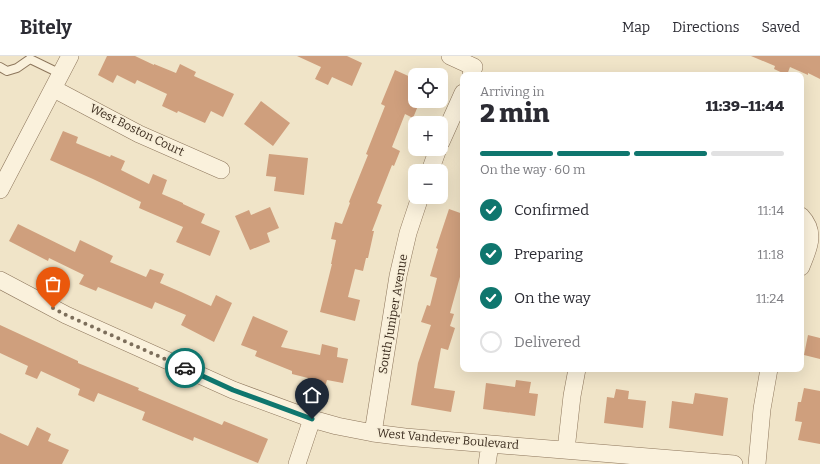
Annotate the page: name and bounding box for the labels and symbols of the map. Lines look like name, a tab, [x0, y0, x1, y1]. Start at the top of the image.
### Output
street label: West Boston Court	[88, 101, 187, 159]
street label: South Juniper Avenue	[376, 253, 410, 375]
pin	[36, 267, 70, 308]
courier	[165, 348, 205, 388]
pin	[295, 378, 329, 419]
street label: West Vandever Boulevard	[377, 426, 519, 452]

